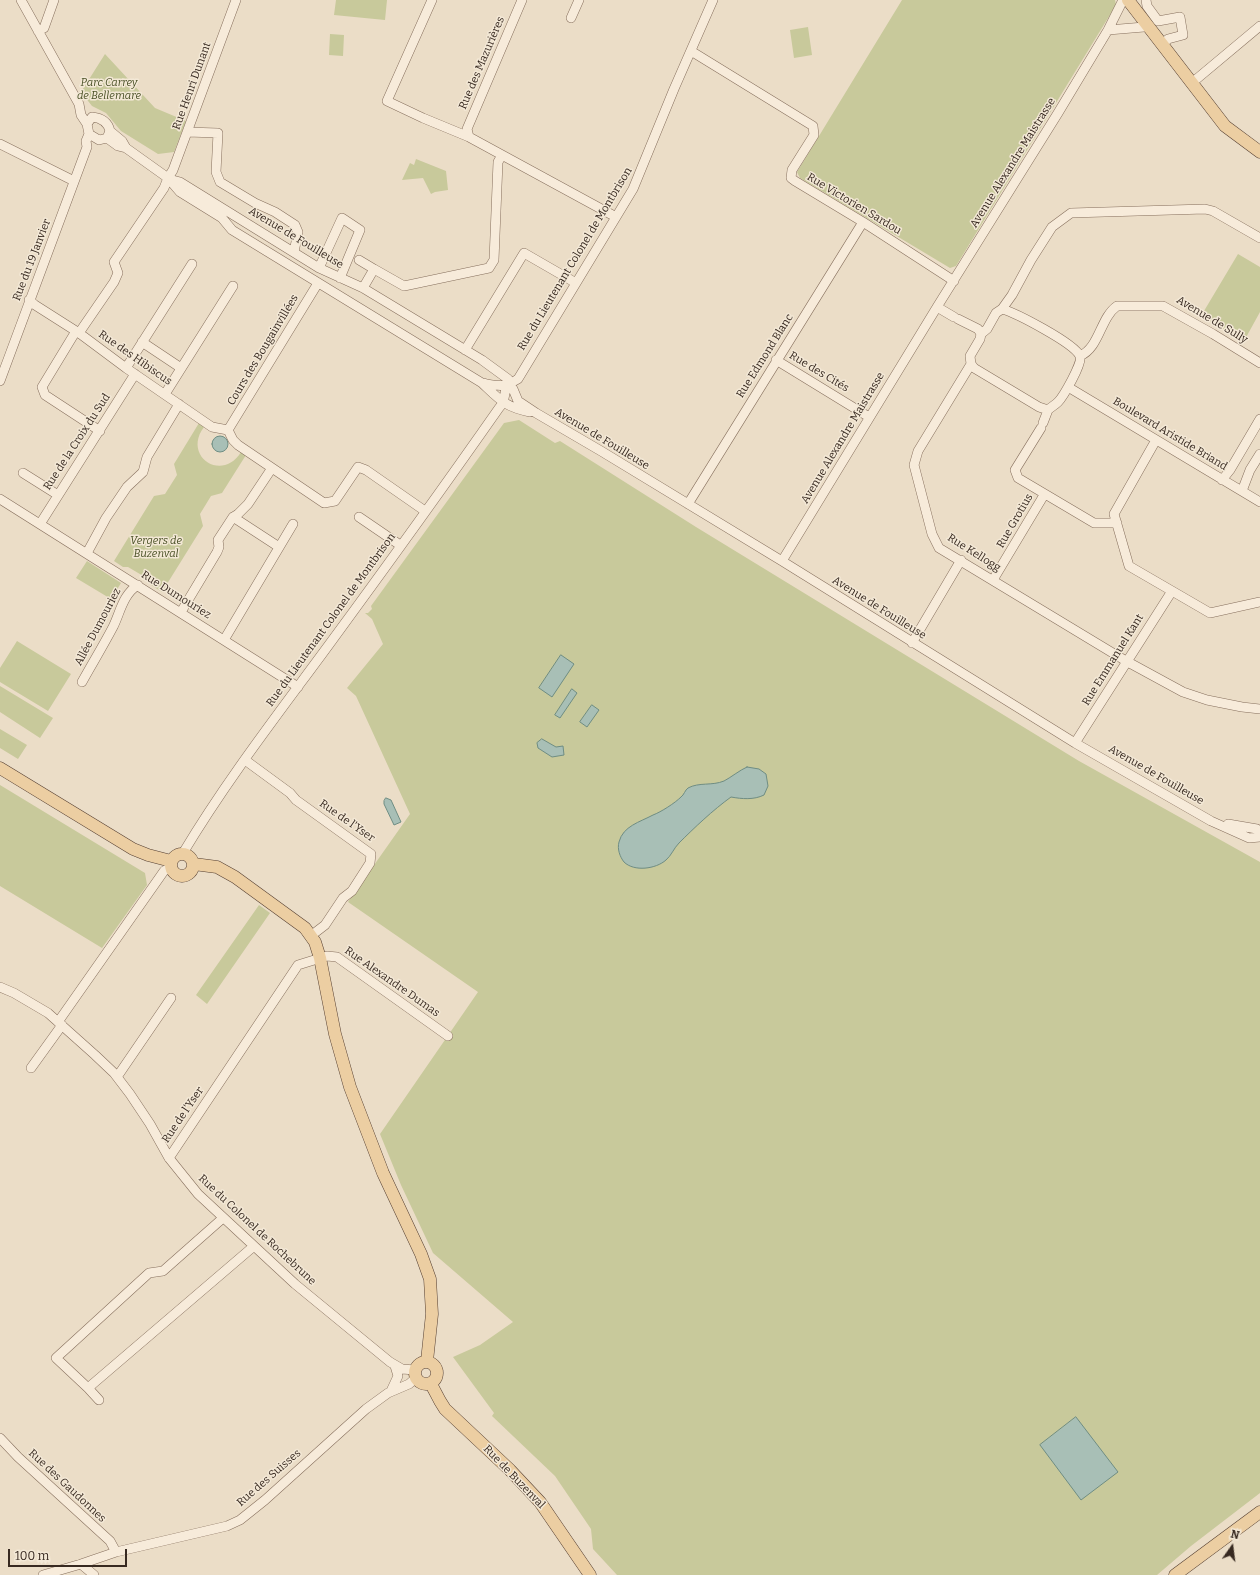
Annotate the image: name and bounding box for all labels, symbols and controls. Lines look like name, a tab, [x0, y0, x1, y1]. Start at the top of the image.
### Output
street label: Rue des Mazurières	[456, 15, 508, 111]
street label: Rue Henri Dunant	[170, 40, 214, 132]
park label: Parc Carrey de Bellemare	[77, 76, 141, 102]
street label: Avenue Alexandre Maistrasse	[967, 96, 1059, 230]
street label: Rue du Lieutenant Colonel de Montbrison	[515, 165, 635, 353]
street label: Rue Victorien Sardou	[804, 171, 904, 237]
street label: Avenue de Fouilleuse	[246, 204, 346, 272]
street label: Rue du 19 Janvier	[10, 217, 54, 303]
street label: Cours des Bougainvillées	[225, 292, 301, 408]
street label: Avenue de Sully	[1174, 294, 1250, 346]
street label: Rue Edmond Blanc	[734, 312, 796, 400]
street label: Rue des Hibiscus	[96, 328, 174, 388]
street label: Rue des Cités	[787, 349, 851, 395]
street label: Avenue Alexandre Maistrasse	[799, 370, 887, 506]
street label: Rue de la Croix du Sud	[41, 391, 113, 493]
street label: Boulevard Aristide Briand	[1110, 395, 1230, 473]
street label: Avenue de Fouilleuse	[552, 405, 652, 473]
street label: Rue Grotius	[994, 492, 1036, 550]
street label: Rue du Lieutenant Colonel de Montbrison	[264, 531, 398, 709]
street label: Rue Kellogg	[945, 531, 1003, 575]
park label: Vergers de Buzenval	[130, 534, 182, 560]
street label: Rue Dumouriez	[139, 568, 213, 622]
street label: Avenue de Fouilleuse	[830, 574, 928, 642]
street label: Allée Dumouriez	[72, 586, 124, 668]
street label: Rue Emmanuel Kant	[1080, 612, 1146, 708]
street label: Avenue de Fouilleuse	[1106, 742, 1206, 808]
street label: Rue de l'Yser	[317, 797, 377, 845]
street label: Rue Alexandre Dumas	[342, 944, 442, 1020]
street label: Rue de l'Yser	[159, 1084, 207, 1146]
street label: Rue du Colonel de Rochebrune	[195, 1172, 319, 1288]
street label: Rue de Buzenval	[480, 1442, 548, 1512]
street label: Rue des Gaudonnes	[26, 1447, 108, 1525]
street label: Rue des Suisses	[234, 1447, 304, 1509]
north arrow	[1212, 1527, 1252, 1567]
text: N	[1229, 1528, 1241, 1542]
scale bar	[10, 1541, 129, 1567]
text: 100 m	[15, 1549, 49, 1563]

